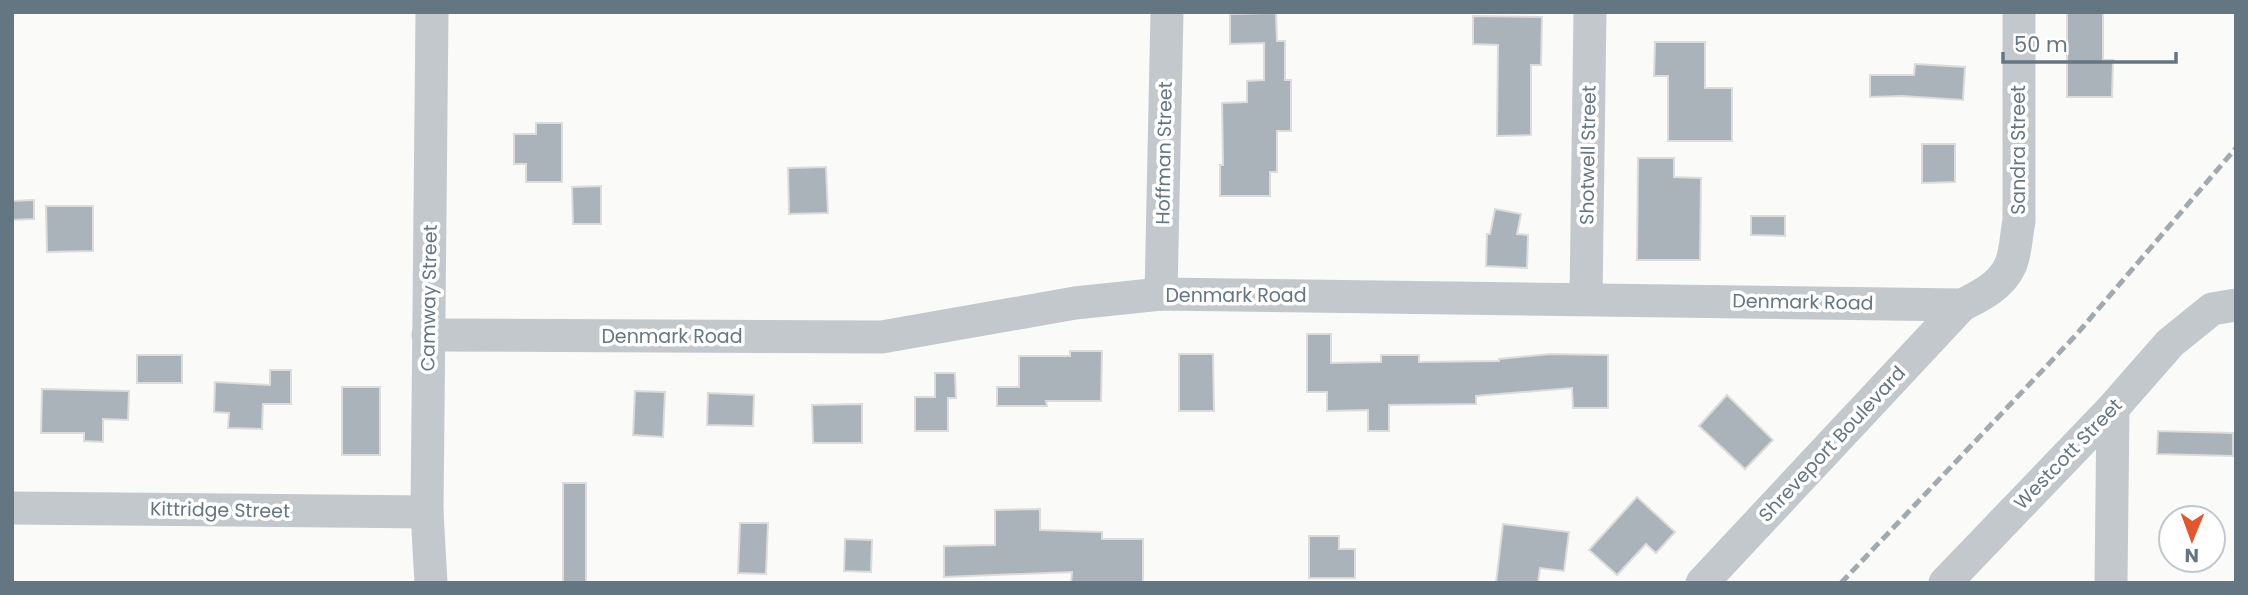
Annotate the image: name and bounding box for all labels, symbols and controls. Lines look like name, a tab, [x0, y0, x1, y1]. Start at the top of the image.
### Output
scale bar	[2003, 21, 2176, 65]
text: 50 m	[2014, 30, 2068, 59]
street label: Hoffman Street	[1149, 81, 1179, 225]
street label: Shotwell Street	[1573, 85, 1603, 225]
street label: Sandra Street	[2005, 85, 2032, 215]
street label: Camway Street	[414, 224, 444, 372]
street label: Denmark Road	[1165, 282, 1307, 309]
street label: Denmark Road	[1732, 287, 1874, 317]
street label: Denmark Road	[601, 323, 743, 350]
street label: Shreveport Boulevard	[1752, 360, 1912, 528]
street label: Westcott Street	[2008, 392, 2128, 516]
street label: Kittridge Street	[150, 495, 290, 525]
north arrow	[2157, 504, 2227, 574]
text: N	[2184, 542, 2199, 569]

